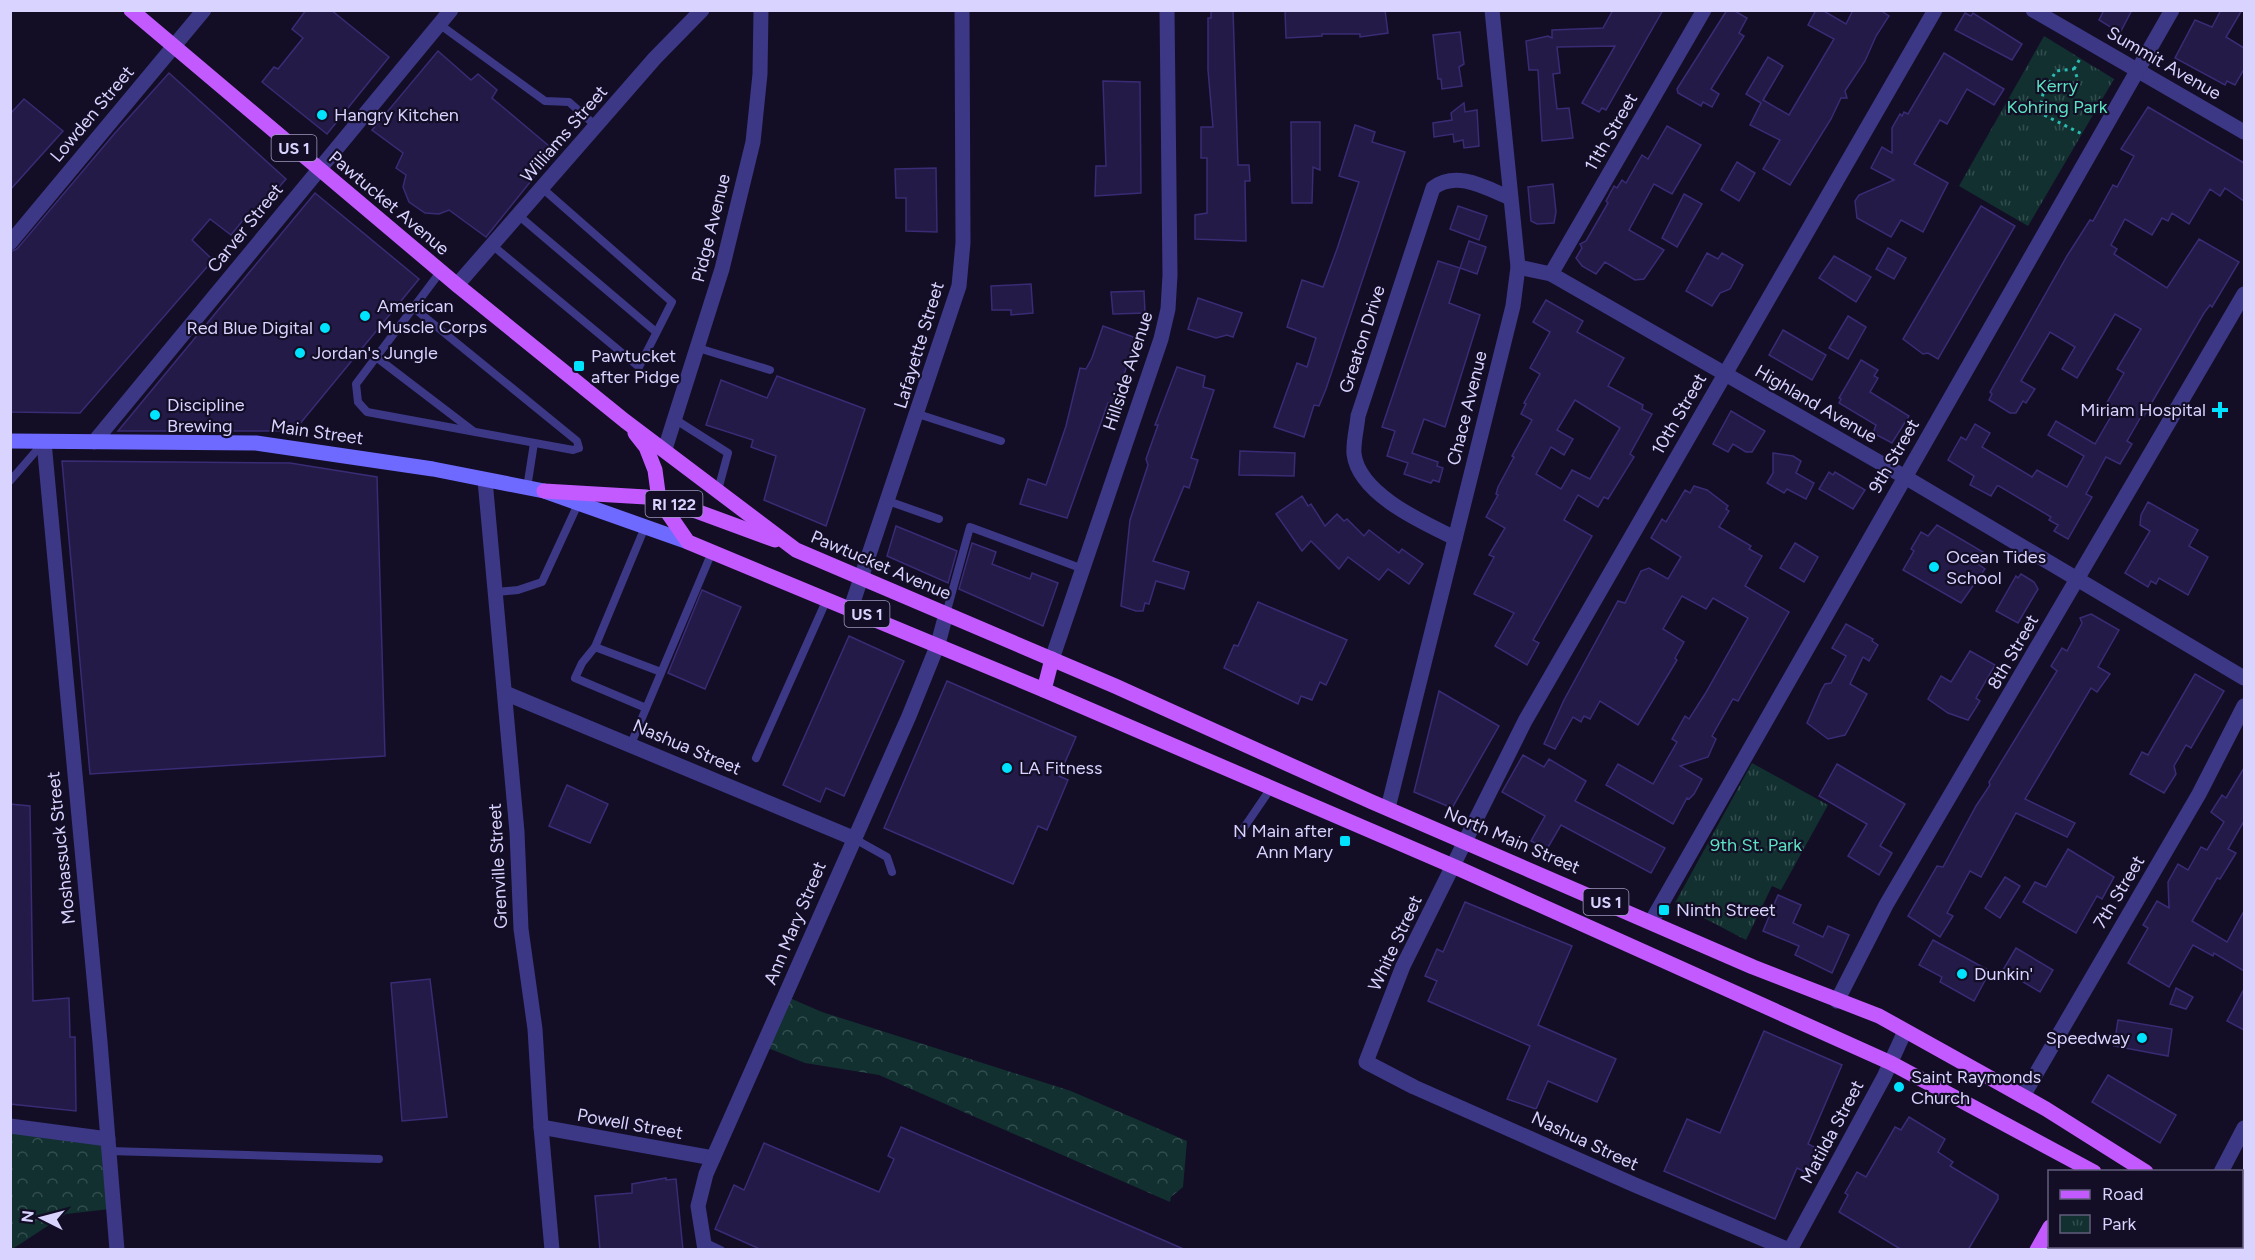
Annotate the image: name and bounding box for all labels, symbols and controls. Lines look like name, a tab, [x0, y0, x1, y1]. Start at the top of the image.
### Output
street label: Summit Avenue	[2103, 21, 2225, 105]
street label: Lowden Street	[45, 61, 139, 167]
park label: Kerry Kohring Park	[2007, 75, 2108, 118]
street label: Williams Street	[516, 81, 612, 187]
street label: 11th Street	[1580, 89, 1642, 175]
place label: Hangry Kitchen	[334, 104, 459, 126]
marker: Hangry Kitchen	[315, 108, 329, 122]
road number: US 1	[272, 135, 316, 161]
street label: Pawtucket Avenue	[324, 146, 454, 260]
street label: Pidge Avenue	[687, 171, 735, 284]
street label: Carver Street	[202, 179, 288, 277]
street label: Lafayette Street	[889, 279, 949, 411]
street label: Greaton Drive	[1334, 282, 1390, 396]
place label: American Muscle Corps	[377, 295, 487, 338]
marker: American Muscle Corps	[358, 309, 372, 323]
street label: Hillside Avenue	[1098, 309, 1158, 433]
place label: Red Blue Digital	[186, 317, 313, 339]
marker: Red Blue Digital	[318, 321, 332, 335]
place label: Jordan's Jungle	[312, 342, 438, 364]
place label: Pawtucket after Pidge	[591, 345, 680, 388]
marker: Jordan's Jungle	[293, 346, 307, 360]
street label: Chace Avenue	[1442, 348, 1492, 467]
marker: Pawtucket after Pidge	[572, 359, 586, 373]
street label: Highland Avenue	[1751, 360, 1881, 448]
street label: 10th Street	[1647, 369, 1711, 459]
place label: Discipline Brewing	[167, 394, 245, 437]
place label: Miriam Hospital	[2080, 399, 2206, 421]
marker: Miriam Hospital	[2211, 401, 2229, 419]
marker: Discipline Brewing	[148, 408, 162, 422]
street label: Main Street	[269, 415, 365, 449]
street label: 9th Street	[1864, 415, 1924, 497]
road number: RI 122	[646, 491, 702, 517]
street label: Pawtucket Avenue	[807, 525, 955, 605]
place label: Ocean Tides School	[1946, 546, 2046, 589]
marker: Ocean Tides School	[1927, 560, 1941, 574]
road number: US 1	[844, 601, 890, 627]
street label: 8th Street	[1983, 611, 2043, 693]
street label: Nashua Street	[629, 714, 745, 780]
place label: LA Fitness	[1019, 757, 1102, 779]
marker: LA Fitness	[1000, 761, 1014, 775]
street label: Moshassuck Street	[42, 770, 80, 925]
street label: North Main Street	[1441, 802, 1583, 879]
street label: Grenville Street	[484, 803, 512, 929]
place label: N Main after Ann Mary	[1233, 820, 1334, 863]
marker: N Main after Ann Mary	[1338, 834, 1352, 848]
park label: 9th St. Park	[1710, 834, 1802, 856]
street label: 7th Street	[2089, 851, 2149, 933]
street label: Ann Mary Street	[759, 858, 831, 988]
road number: US 1	[1584, 889, 1628, 915]
street label: White Street	[1363, 892, 1427, 994]
place label: Ninth Street	[1676, 899, 1776, 921]
marker: Ninth Street	[1657, 903, 1671, 917]
place label: Dunkin'	[1974, 963, 2033, 985]
marker: Dunkin'	[1955, 967, 1969, 981]
place label: Speedway	[2046, 1027, 2131, 1049]
marker: Speedway	[2135, 1031, 2149, 1045]
place label: Saint Raymonds Church	[1911, 1066, 2041, 1109]
street label: Matilda Street	[1796, 1076, 1869, 1187]
marker: Saint Raymonds Church	[1892, 1080, 1906, 1094]
street label: Powell Street	[575, 1104, 685, 1144]
street label: Nashua Street	[1528, 1107, 1642, 1175]
legend	[2048, 1170, 2243, 1248]
text: Road	[2102, 1183, 2143, 1205]
north arrow	[12, 1188, 72, 1248]
text: N	[17, 1209, 38, 1224]
text: Park	[2102, 1213, 2137, 1235]

